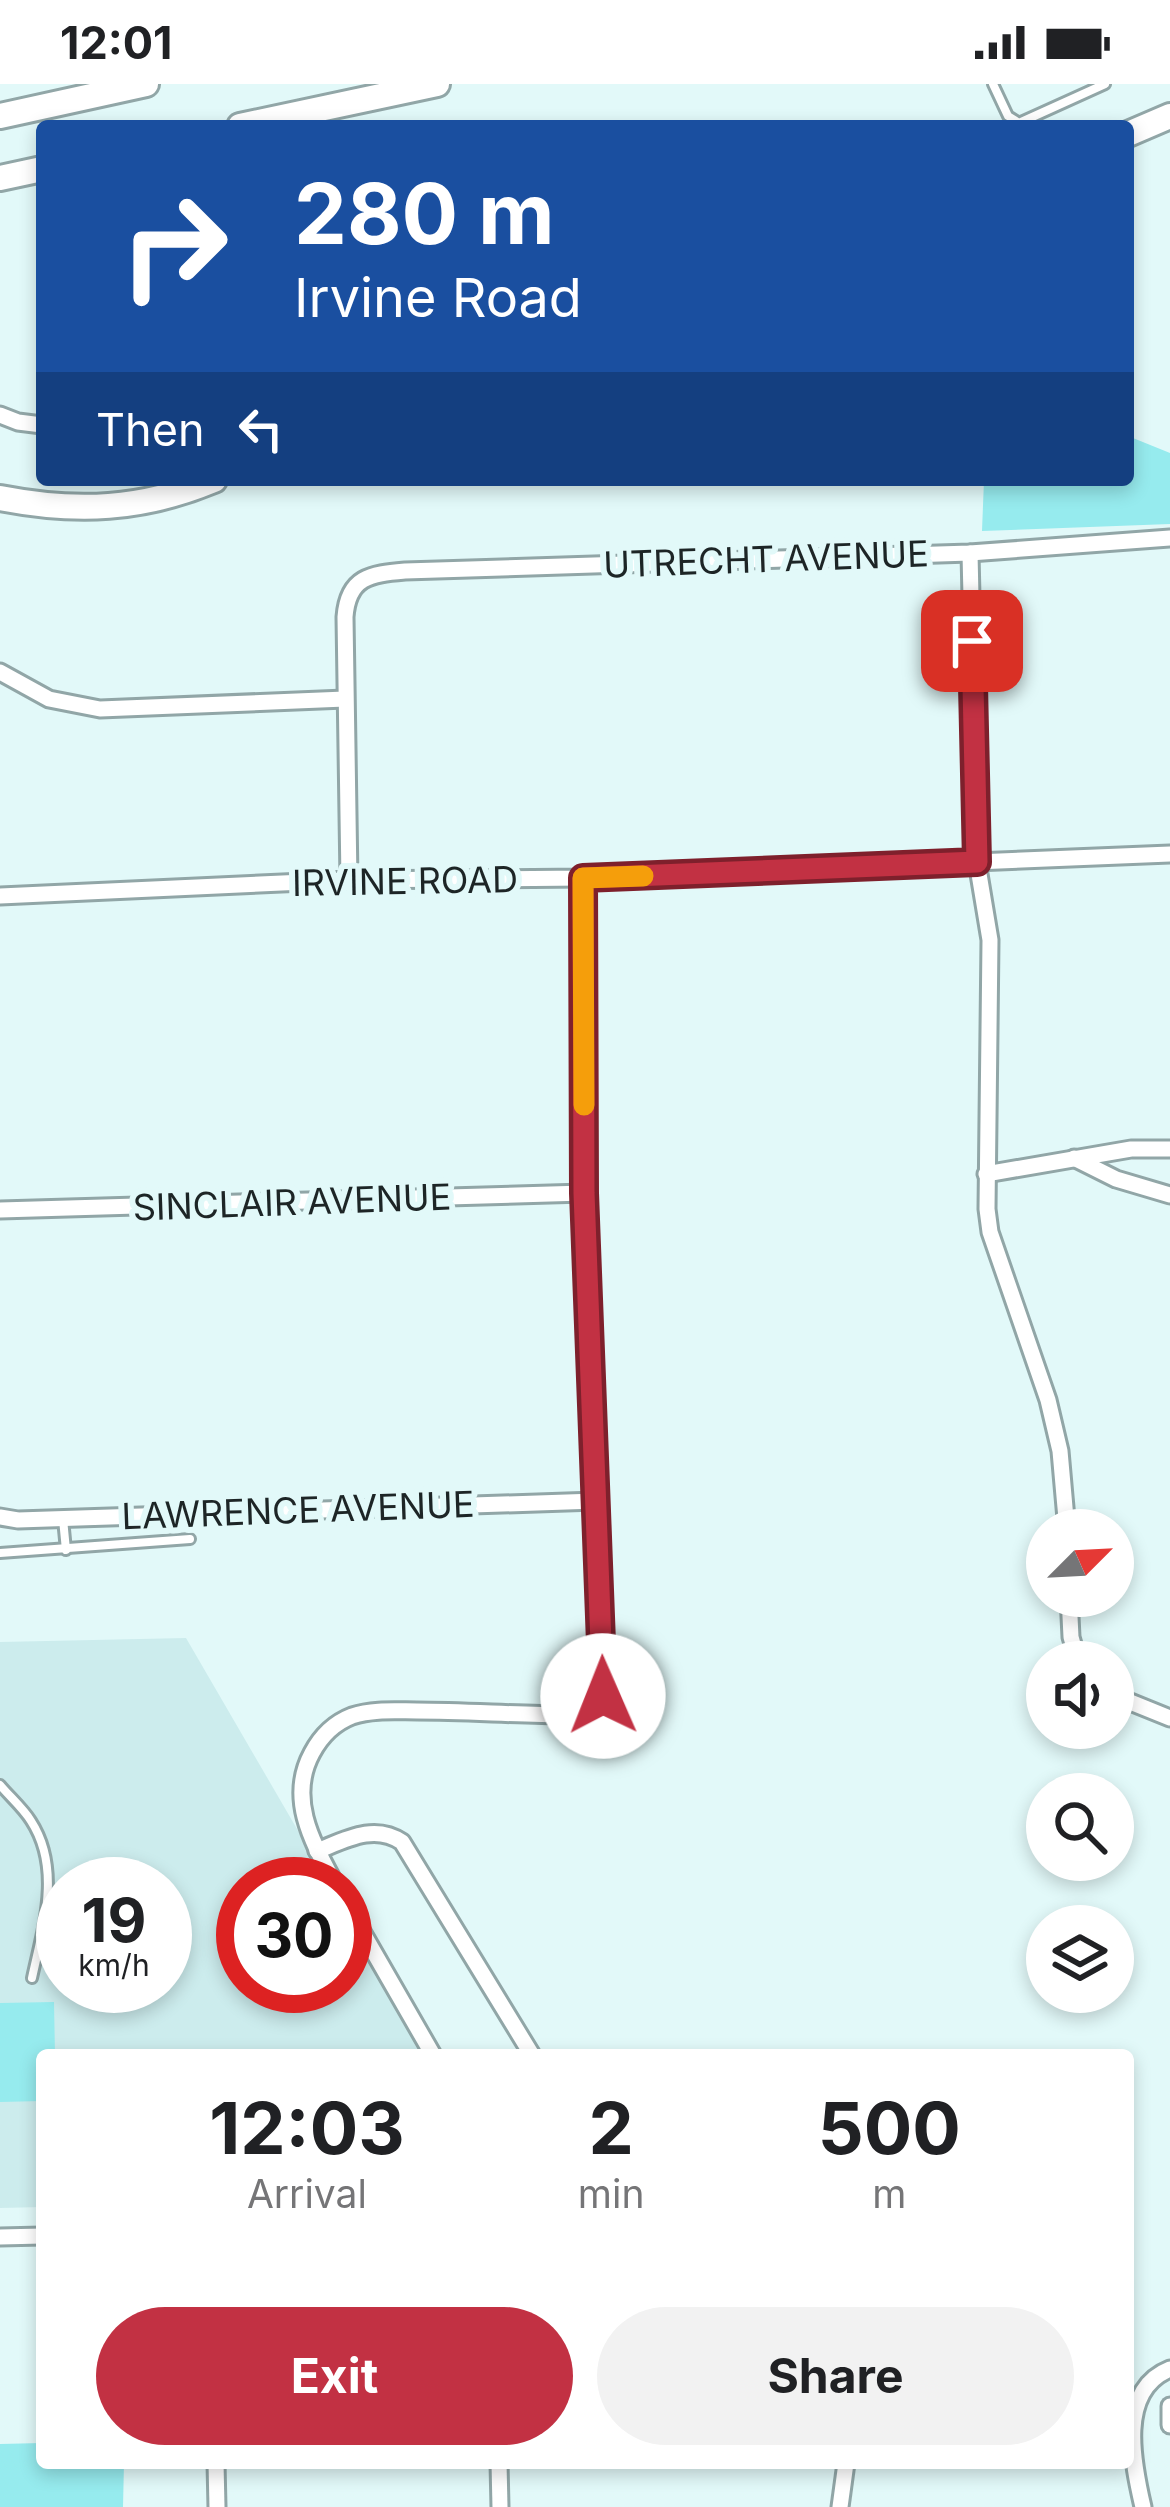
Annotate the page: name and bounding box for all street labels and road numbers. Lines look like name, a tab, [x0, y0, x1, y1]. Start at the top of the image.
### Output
street label: UTRECHT AVENUE	[603, 531, 929, 587]
street label: IRVINE ROAD	[292, 857, 518, 905]
street label: SINCLAIR AVENUE	[132, 1174, 452, 1230]
street label: LAWRENCE AVENUE	[121, 1482, 475, 1538]

